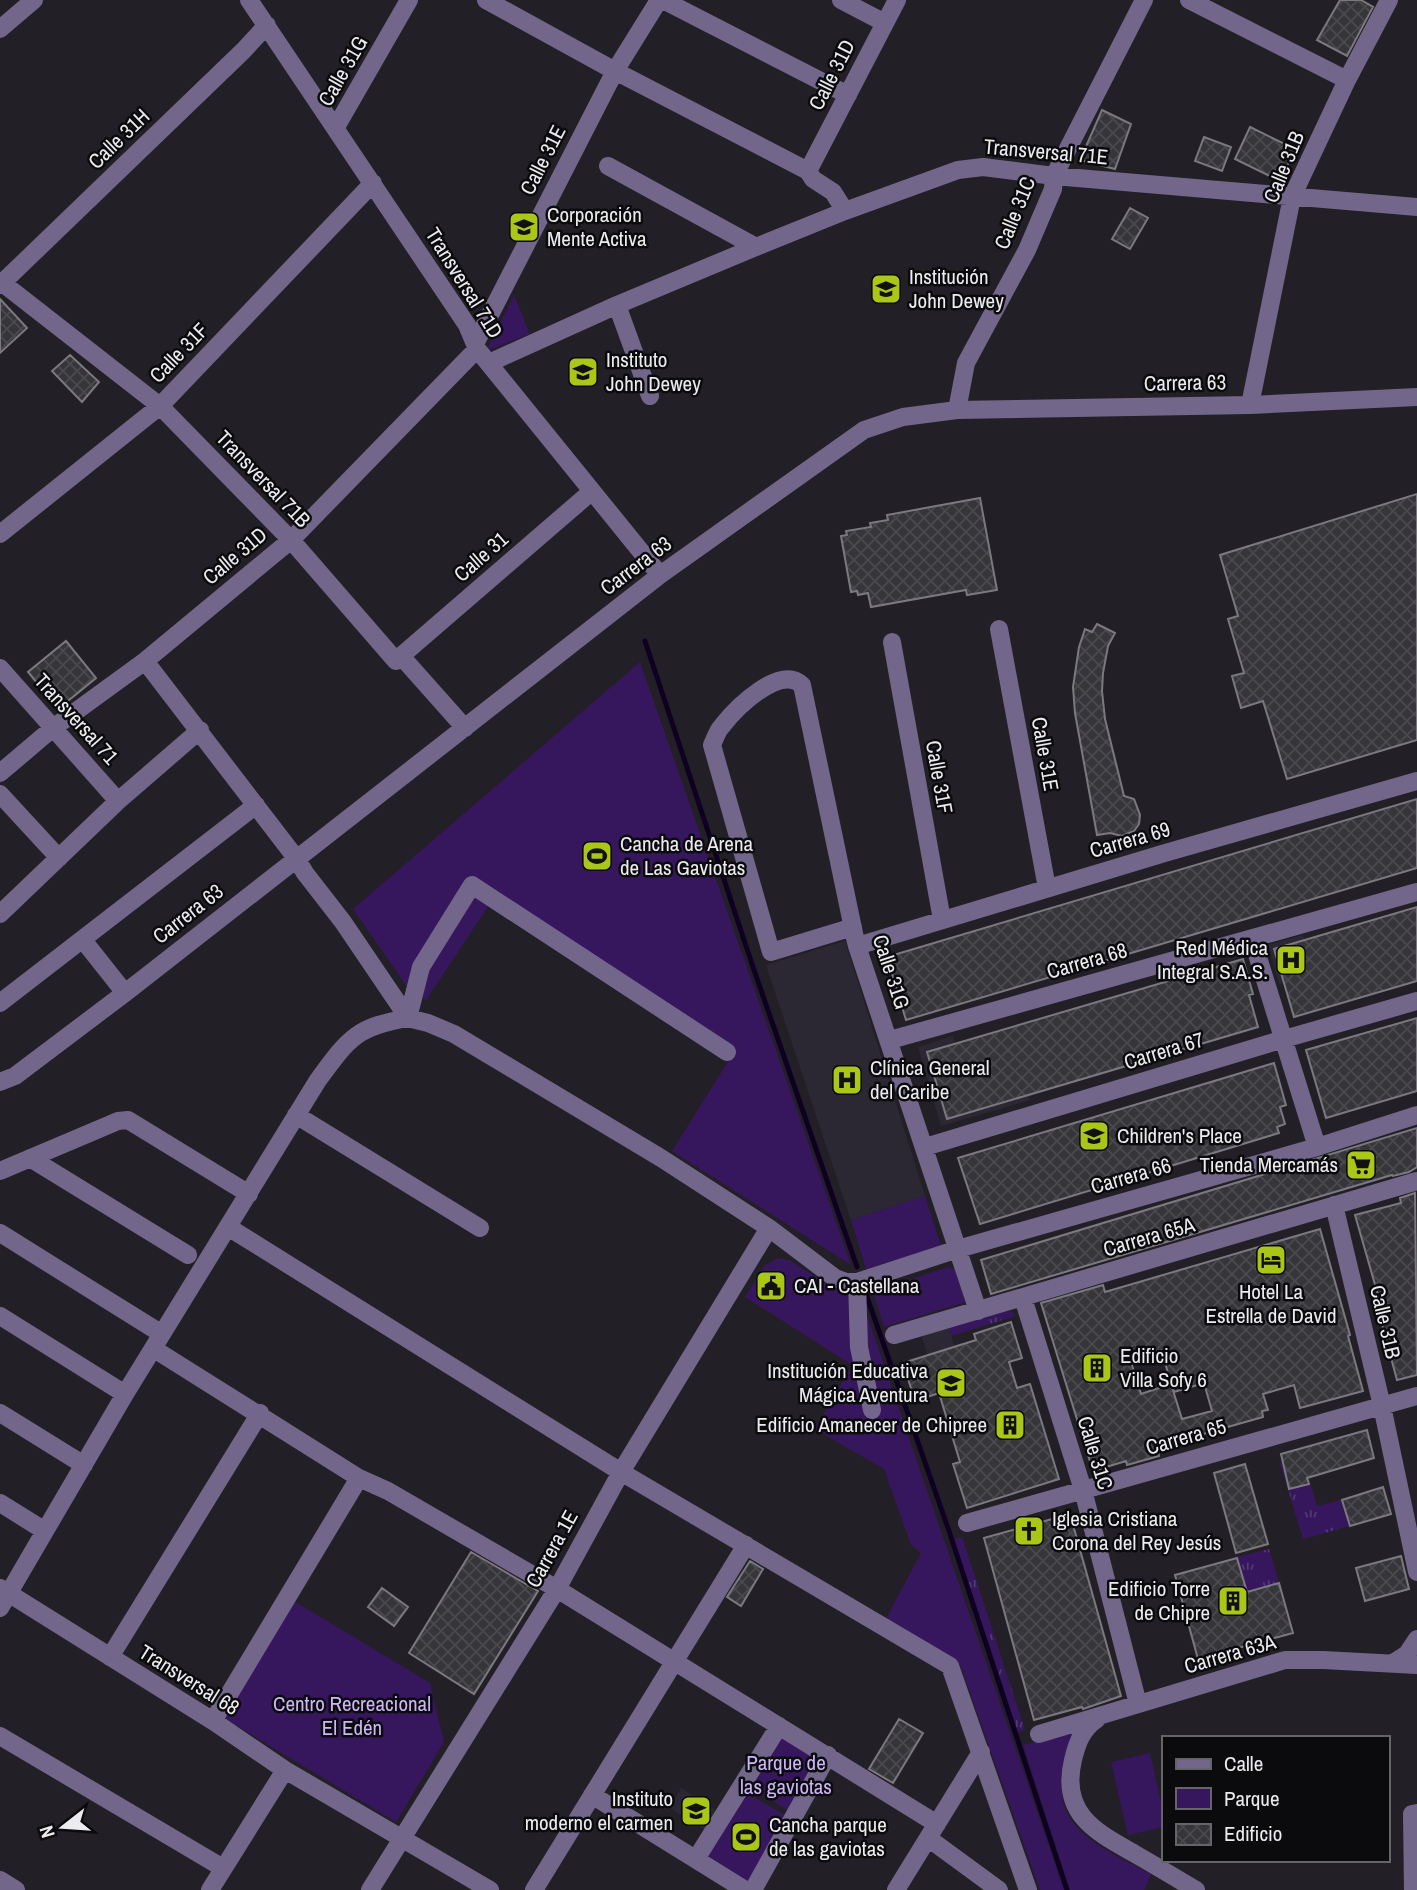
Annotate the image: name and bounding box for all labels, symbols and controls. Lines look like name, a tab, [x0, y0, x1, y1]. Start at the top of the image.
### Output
street label: Calle 31G	[311, 30, 374, 111]
street label: Calle 31D	[801, 35, 862, 115]
street label: Calle 31H	[81, 102, 156, 175]
street label: Calle 31E	[513, 120, 572, 200]
street label: Calle 31B	[1256, 127, 1311, 207]
street label: Transversal 71E	[983, 132, 1109, 171]
street label: Calle 31C	[987, 172, 1042, 253]
place label: Corporación Mente Activa	[547, 200, 647, 253]
school or university icon: Corporación Mente Activa	[507, 210, 541, 244]
street label: Transversal 71D	[419, 222, 510, 344]
place label: Institución John Dewey	[909, 262, 1004, 315]
school or university icon: Institución John Dewey	[869, 272, 903, 306]
street label: Calle 31F	[143, 316, 215, 389]
place label: Instituto John Dewey	[606, 345, 701, 398]
school or university icon: Instituto John Dewey	[566, 355, 600, 389]
street label: Carrera 63	[1144, 367, 1226, 398]
street label: Transversal 71B	[210, 424, 317, 534]
street label: Calle 31D	[196, 520, 273, 591]
street label: Calle 31	[447, 525, 514, 588]
street label: Carrera 63	[594, 529, 677, 602]
street label: Transversal 71	[28, 667, 125, 771]
street label: Calle 31E	[1025, 715, 1066, 793]
street label: Calle 31F	[919, 738, 960, 816]
street label: Carrera 69	[1086, 814, 1173, 865]
place label: Cancha de Arena de Las Gaviotas	[620, 829, 754, 882]
sports icon: Cancha de Arena de Las Gaviotas	[580, 839, 614, 873]
street label: Carrera 63	[146, 877, 229, 950]
street label: Calle 31G	[866, 931, 917, 1013]
place label: Red Médica Integral S.A.S.	[1157, 933, 1268, 986]
street label: Carrera 68	[1043, 935, 1130, 986]
hospital icon: Red Médica Integral S.A.S.	[1274, 943, 1308, 977]
street label: Carrera 67	[1120, 1025, 1207, 1076]
place label: Clínica General del Caribe	[870, 1053, 990, 1106]
hospital icon: Clínica General del Caribe	[830, 1063, 864, 1097]
school or university icon: Children's Place	[1077, 1119, 1111, 1153]
place label: Children's Place	[1117, 1121, 1242, 1150]
supermarket icon: Tienda Mercamás	[1344, 1148, 1378, 1182]
street label: Carrera 66	[1087, 1150, 1174, 1201]
place label: Tienda Mercamás	[1200, 1150, 1338, 1179]
street label: Carrera 65A	[1100, 1210, 1198, 1263]
hotel icon: Hotel La Estrella de David	[1254, 1243, 1288, 1277]
public building icon: CAI - Castellana	[754, 1269, 788, 1303]
place label: CAI - Castellana	[794, 1271, 920, 1300]
place label: Hotel La Estrella de David	[1205, 1277, 1337, 1330]
street label: Calle 31B	[1363, 1282, 1408, 1362]
place label: Edificio Villa Sofy 6	[1120, 1341, 1207, 1394]
building icon: Edificio Villa Sofy 6	[1080, 1351, 1114, 1385]
place label: Institución Educativa Mágica Aventura	[767, 1356, 928, 1409]
school or university icon: Institución Educativa Mágica Aventura	[934, 1366, 968, 1400]
building icon: Edificio Amanecer de Chipree	[993, 1408, 1027, 1442]
place label: Edificio Amanecer de Chipree	[756, 1410, 987, 1439]
street label: Carrera 65	[1142, 1411, 1229, 1462]
street label: Calle 31C	[1071, 1412, 1120, 1493]
place label: Iglesia Cristiana Corona del Rey Jesús	[1052, 1504, 1221, 1557]
street label: Carrera 1E	[518, 1505, 585, 1593]
church icon: Iglesia Cristiana Corona del Rey Jesús	[1012, 1514, 1046, 1548]
place label: Edificio Torre de Chipre	[1108, 1574, 1210, 1627]
building icon: Edificio Torre de Chipre	[1216, 1584, 1250, 1618]
street label: Carrera 63A	[1181, 1627, 1279, 1680]
street label: Transversal 68	[134, 1637, 245, 1722]
park label: Centro Recreacional El Edén	[273, 1689, 431, 1742]
legend	[1162, 1736, 1389, 1862]
park label: Parque de las gaviotas	[740, 1748, 832, 1801]
text: Calle	[1224, 1749, 1263, 1778]
place label: Instituto moderno el carmen	[525, 1784, 673, 1837]
text: Parque	[1224, 1784, 1280, 1813]
north arrow	[28, 1792, 98, 1862]
school or university icon: Instituto moderno el carmen	[679, 1794, 713, 1828]
place label: Cancha parque de las gaviotas	[769, 1810, 887, 1863]
text: Edificio	[1224, 1819, 1282, 1848]
sports icon: Cancha parque de las gaviotas	[729, 1820, 763, 1854]
text: N	[33, 1823, 61, 1841]

